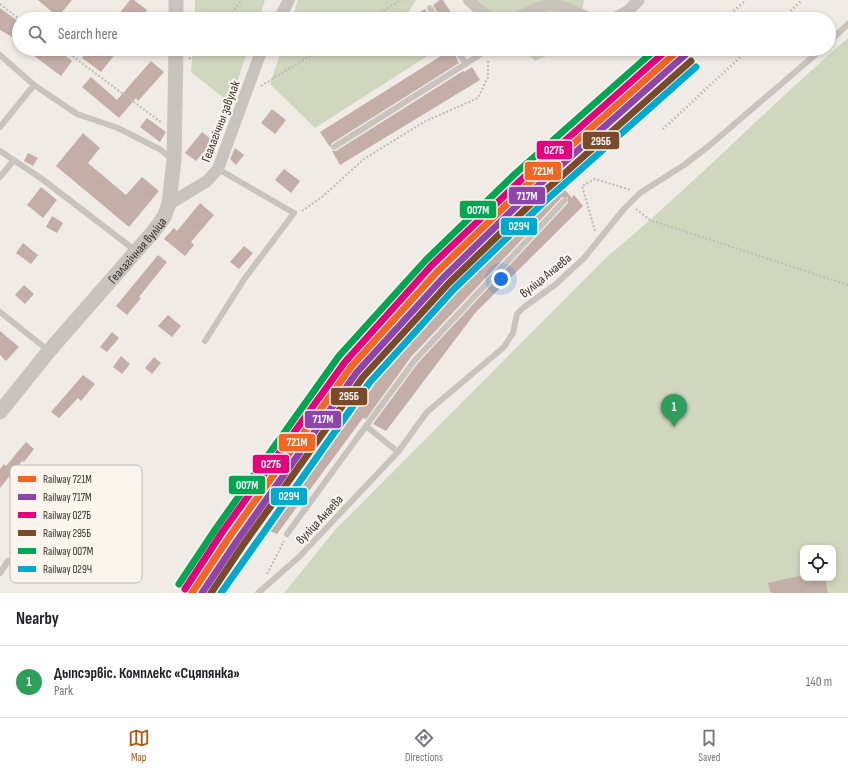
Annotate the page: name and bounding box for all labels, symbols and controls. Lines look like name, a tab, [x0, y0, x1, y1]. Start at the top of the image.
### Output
search box	[12, 12, 836, 56]
icon: search	[26, 23, 48, 45]
text: Search here	[58, 25, 118, 44]
street label: Геалагічны завулак	[198, 78, 244, 164]
line badge: 295Б	[582, 131, 620, 150]
text: 295Б	[591, 135, 611, 148]
line badge: 027Б	[536, 140, 573, 160]
text: 027Б	[544, 144, 564, 157]
line badge: 721М	[524, 161, 562, 181]
text: 721М	[533, 165, 553, 178]
line badge: 717М	[508, 186, 546, 205]
text: 717М	[517, 190, 537, 203]
line badge: 007М	[459, 200, 497, 219]
text: 007М	[467, 204, 489, 217]
street label: Геалагічная вуліца	[105, 214, 170, 287]
line badge: 029Ч	[500, 217, 538, 236]
text: 029Ч	[509, 220, 529, 233]
street label: вуліца Анаева	[517, 250, 575, 301]
your location	[491, 269, 511, 289]
line badge: 295Б	[330, 387, 368, 406]
text: 295Б	[339, 390, 359, 403]
pin: 1	[661, 394, 687, 427]
line badge: 717М	[304, 410, 342, 429]
text: 717М	[313, 413, 333, 426]
line badge: 721М	[278, 433, 316, 452]
text: 721М	[287, 436, 307, 449]
line badge: 027Б	[252, 454, 290, 474]
text: 027Б	[261, 458, 281, 471]
legend	[10, 465, 142, 583]
text: Railway 721М	[43, 473, 92, 486]
line badge: 007М	[228, 475, 266, 495]
text: 007М	[236, 479, 258, 492]
line badge: 029Ч	[270, 487, 308, 506]
text: 029Ч	[279, 490, 299, 503]
text: Railway 717М	[43, 491, 92, 504]
street label: вуліца Анаева	[293, 492, 347, 548]
text: Railway 027Б	[43, 509, 91, 522]
text: Railway 295Б	[43, 527, 91, 540]
text: Railway 007М	[43, 545, 93, 558]
map controls	[800, 545, 836, 581]
button: locate	[800, 545, 836, 581]
text: Railway 029Ч	[43, 563, 92, 576]
text: Nearby	[16, 609, 59, 629]
text: Дыпсэрвіс. Комплекс «Сцяпянка»	[54, 664, 240, 683]
text: 1	[26, 674, 32, 690]
text: 140 m	[806, 674, 832, 690]
text: Park	[54, 683, 73, 699]
tab: Map	[128, 727, 150, 764]
tab: Directions	[405, 727, 443, 764]
tab: Saved	[698, 727, 720, 764]

